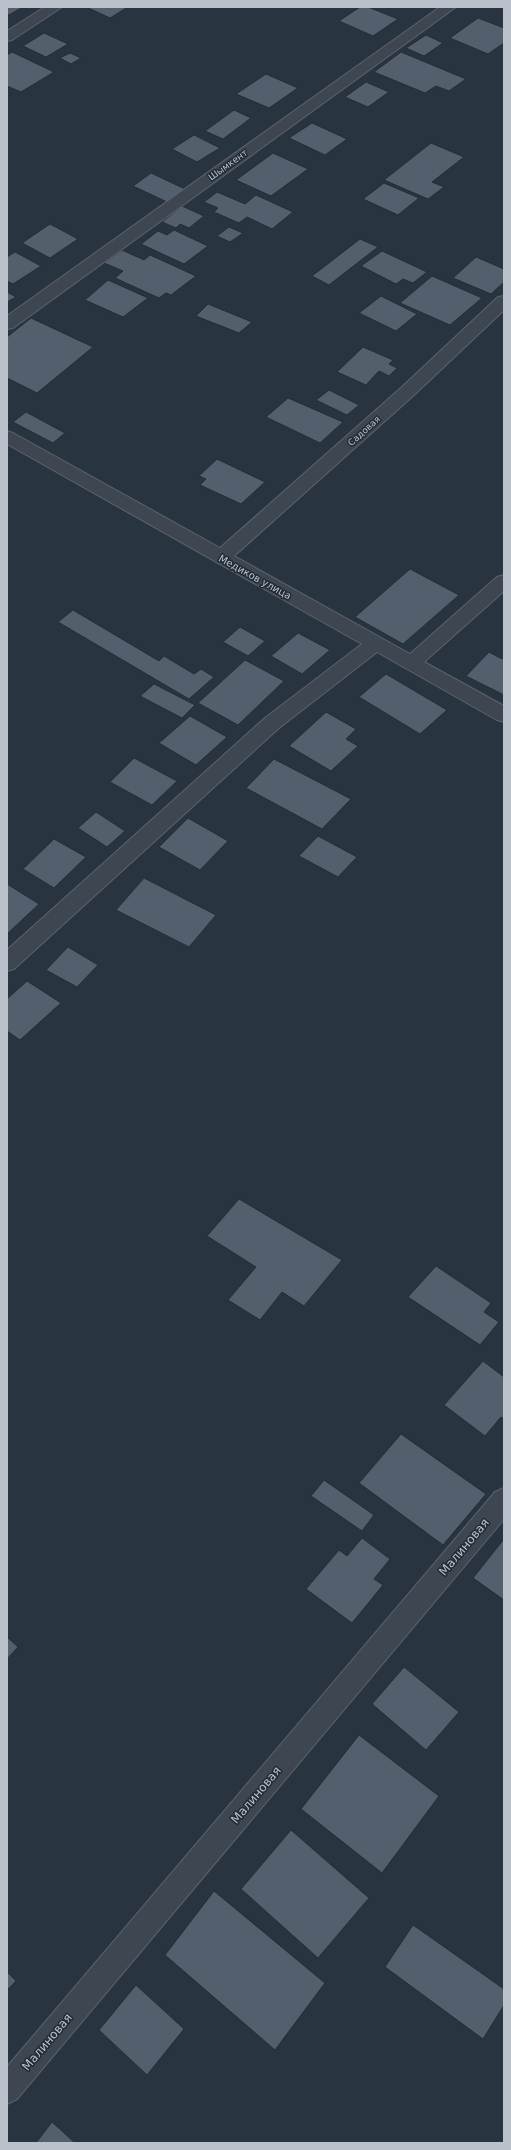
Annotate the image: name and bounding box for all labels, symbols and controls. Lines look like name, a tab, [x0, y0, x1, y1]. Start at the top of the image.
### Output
street label: Шымкент	[207, 148, 249, 182]
street label: Садовая	[346, 414, 382, 448]
street label: Медиков улица	[217, 553, 293, 601]
street label: Малиновая	[436, 1516, 492, 1578]
street label: Малиновая	[228, 1764, 284, 1826]
street label: Малиновая	[19, 2011, 75, 2073]

